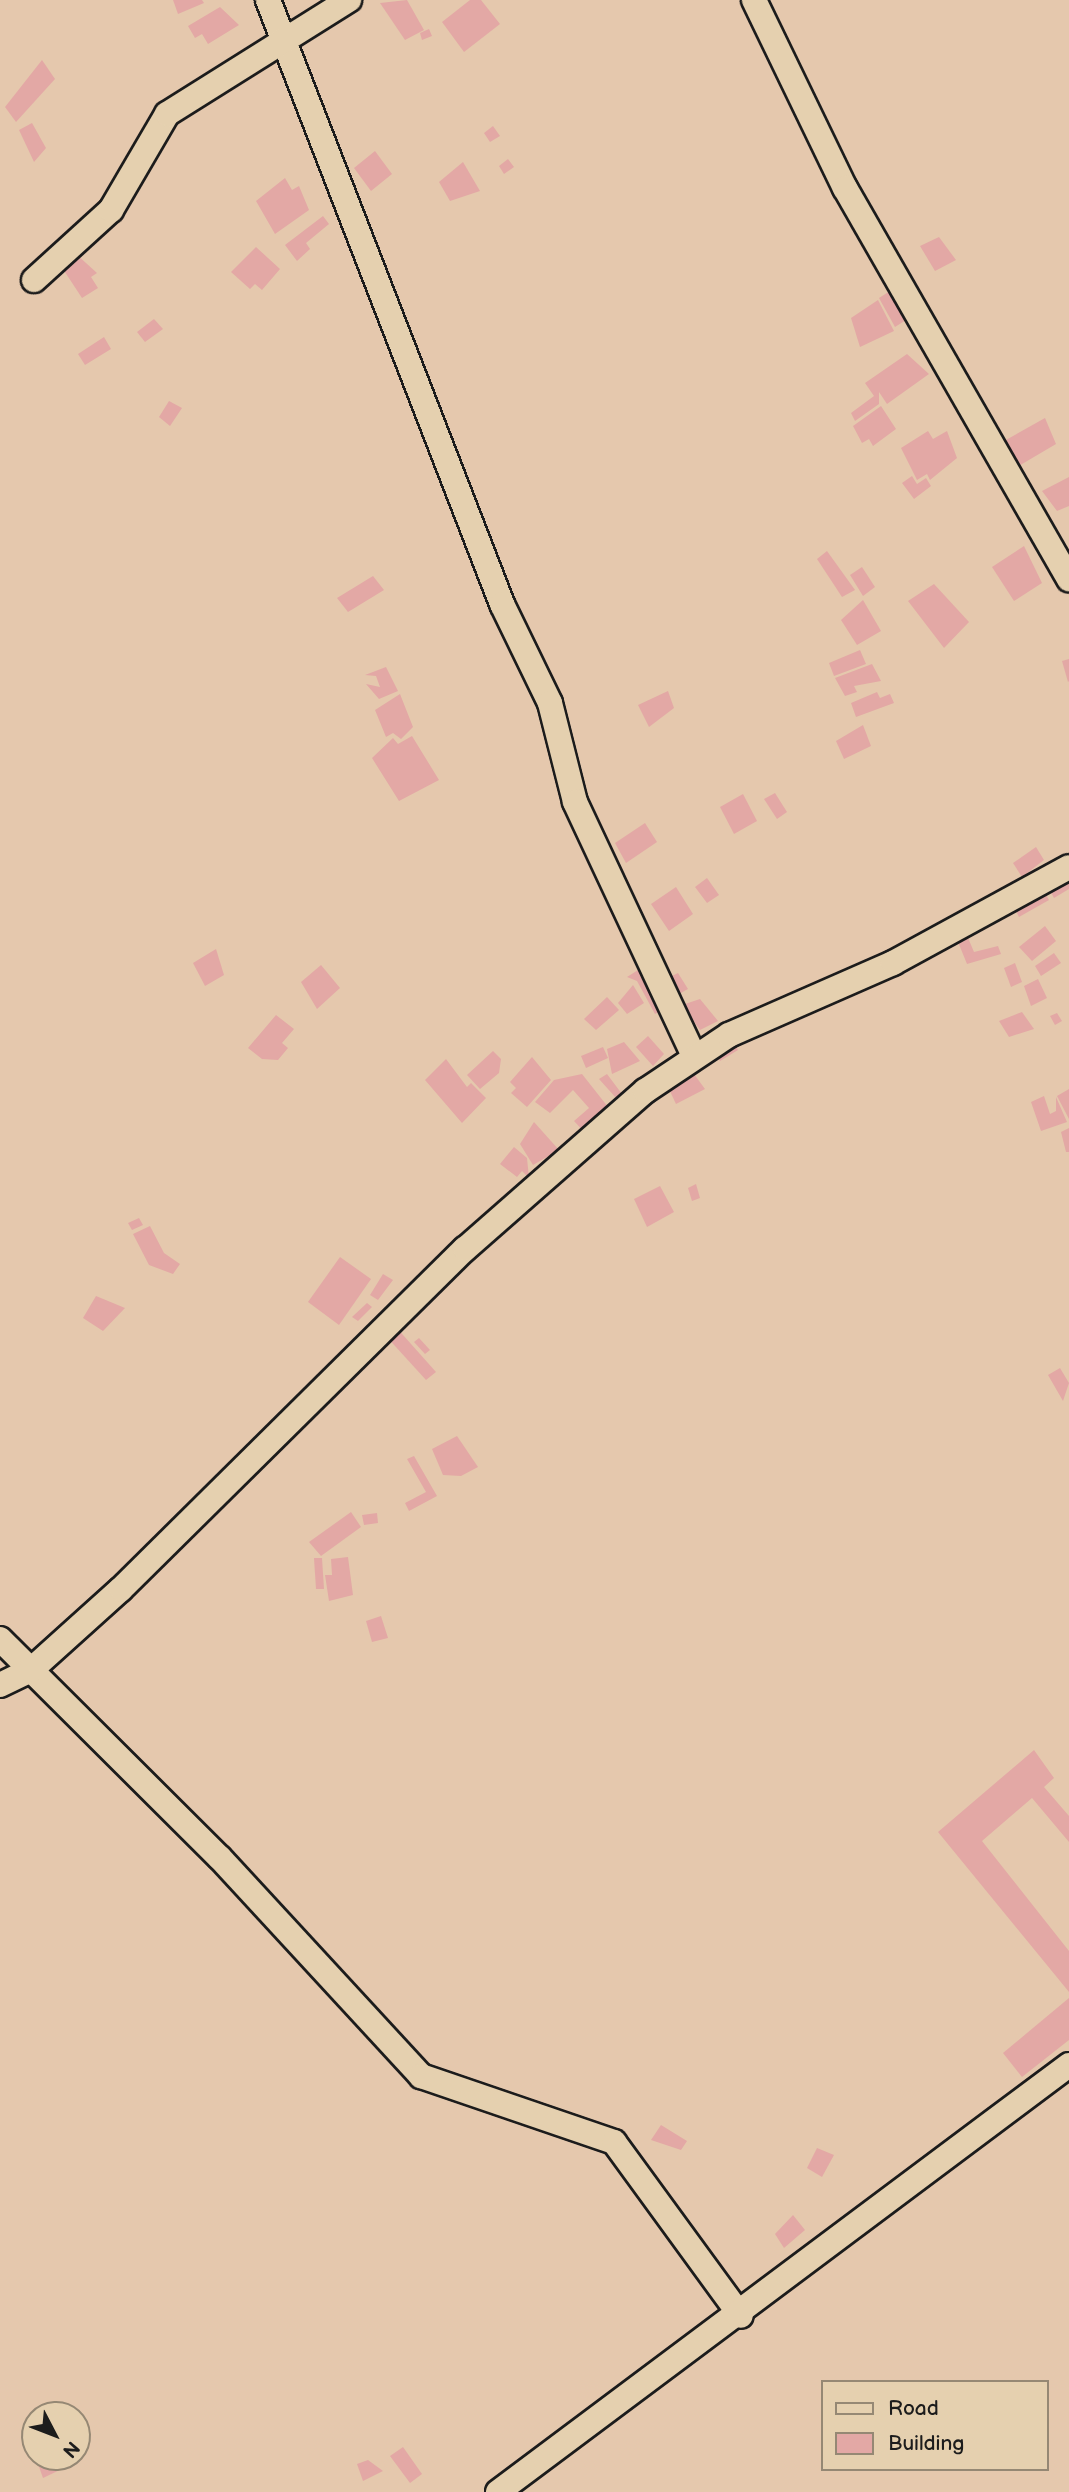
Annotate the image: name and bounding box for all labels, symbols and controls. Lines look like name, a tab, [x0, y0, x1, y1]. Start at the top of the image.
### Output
legend	[820, 2380, 1048, 2471]
text: Road	[888, 2396, 939, 2421]
north arrow	[21, 2401, 91, 2471]
text: Building	[888, 2431, 964, 2456]
text: N	[57, 2436, 84, 2462]

